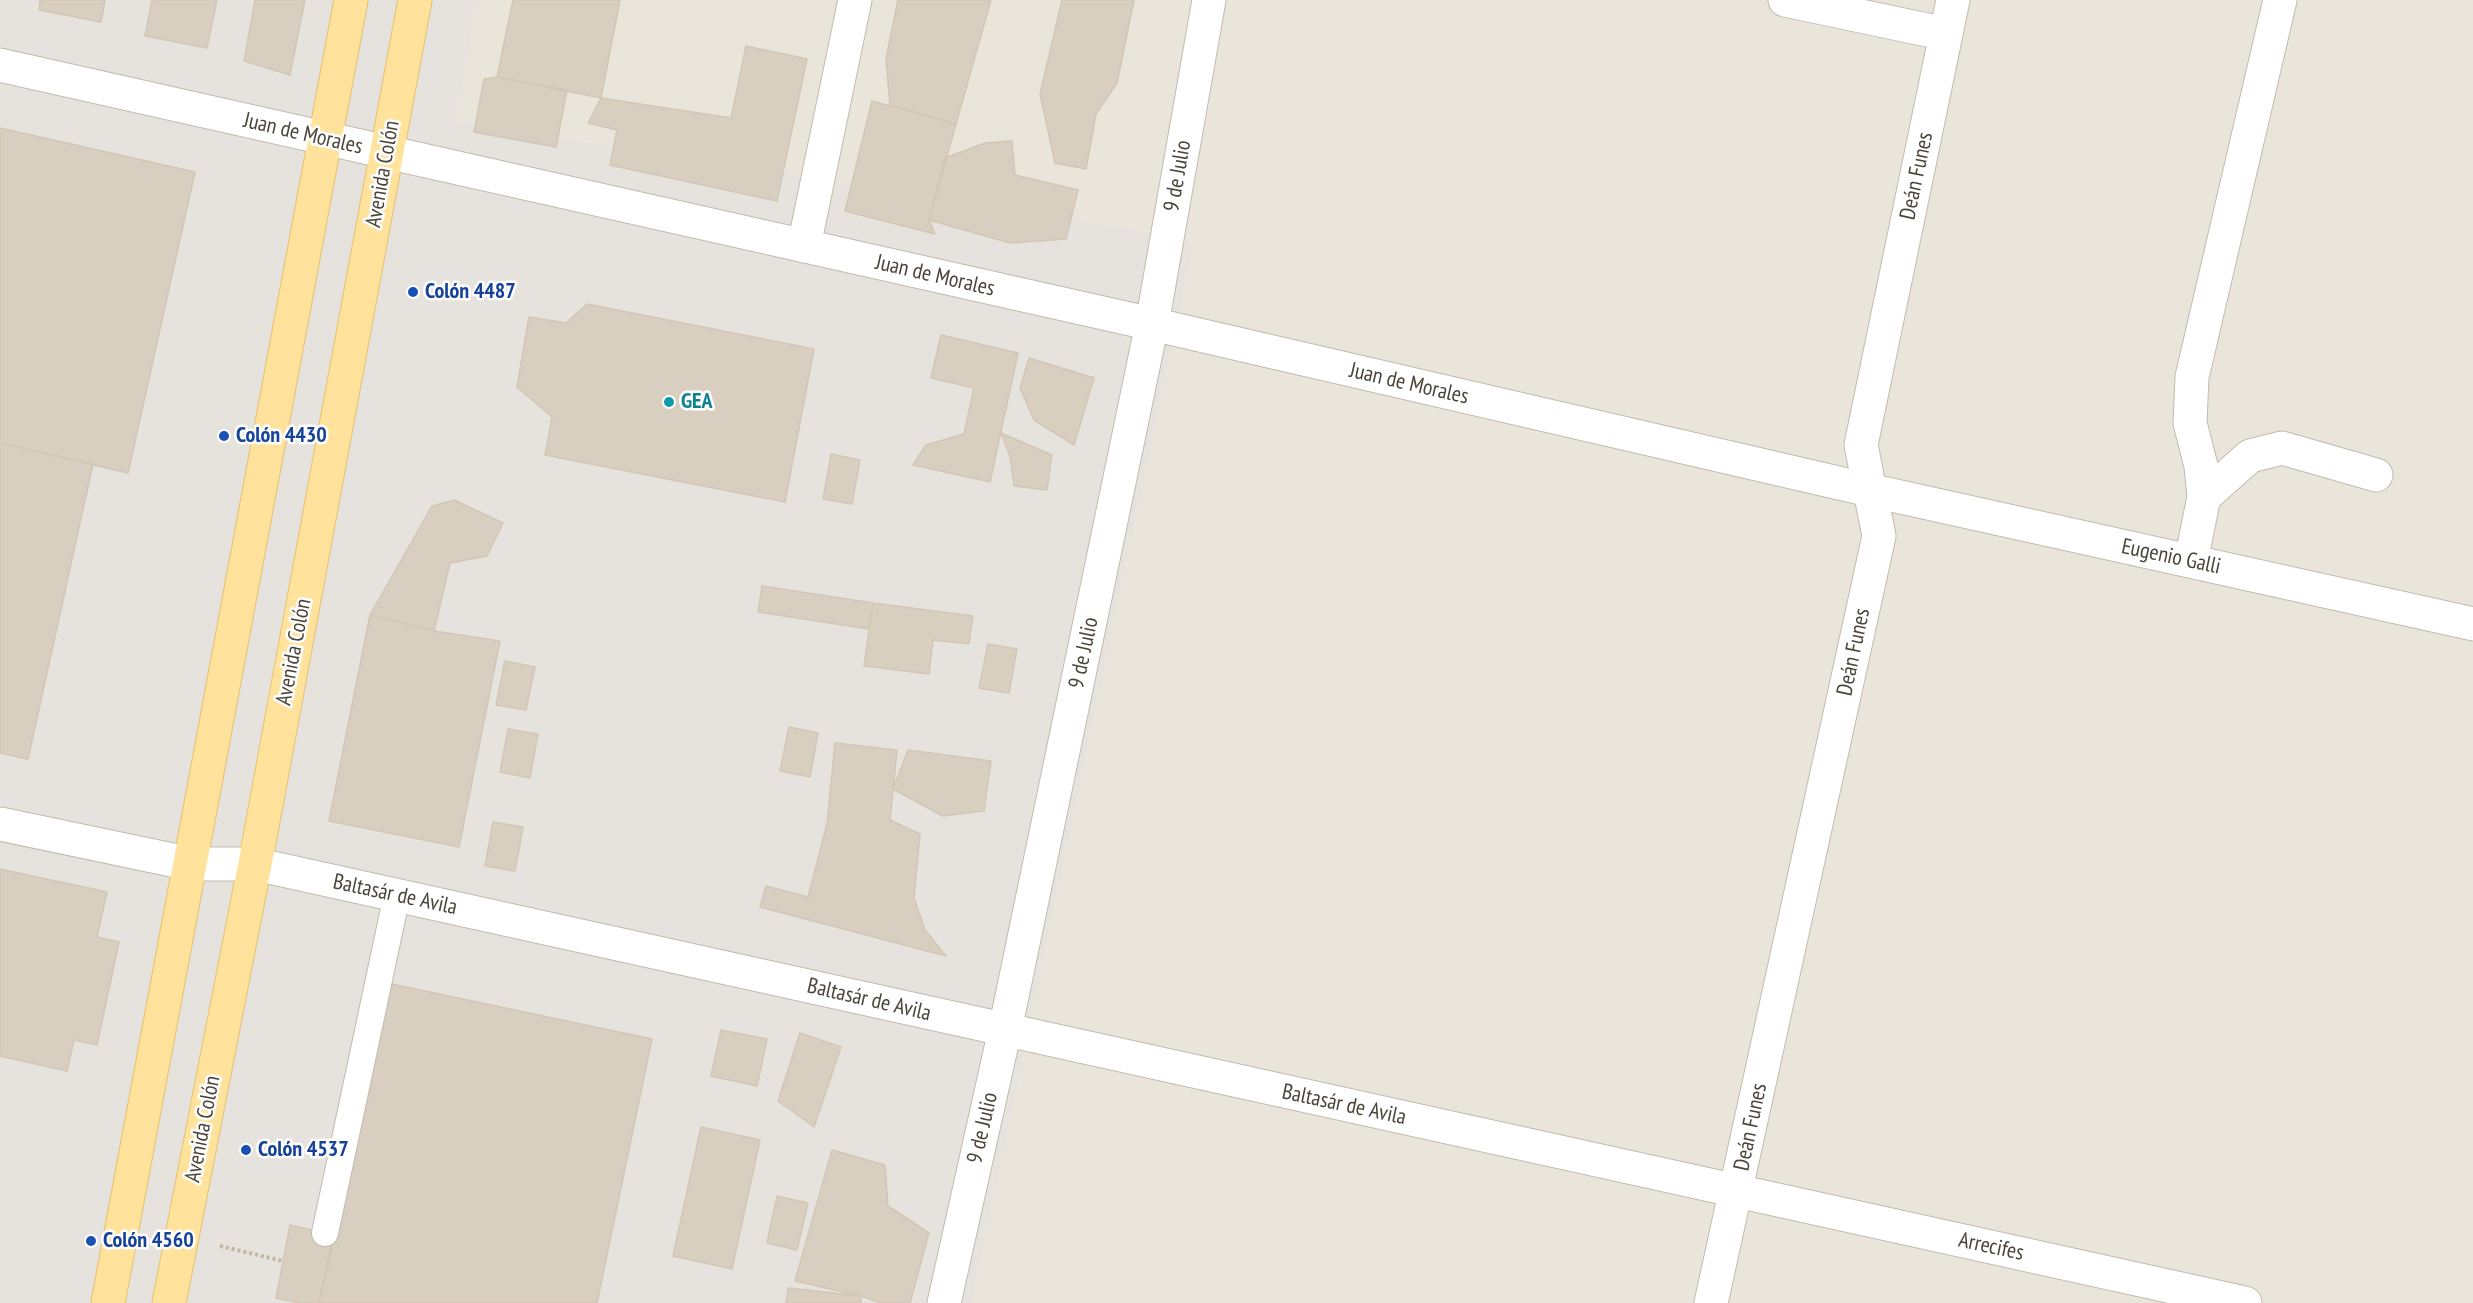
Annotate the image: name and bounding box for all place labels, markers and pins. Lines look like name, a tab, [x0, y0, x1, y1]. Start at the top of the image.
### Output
place label: Colón 4487	[425, 279, 516, 305]
marker: Colón 4487	[406, 285, 420, 299]
place label: GEA	[681, 389, 713, 415]
marker: GEA	[662, 395, 676, 409]
place label: Colón 4430	[236, 423, 327, 449]
marker: Colón 4430	[217, 429, 231, 443]
place label: Colón 4537	[258, 1137, 349, 1163]
marker: Colón 4537	[239, 1143, 253, 1157]
place label: Colón 4560	[103, 1228, 194, 1254]
marker: Colón 4560	[84, 1234, 98, 1248]

